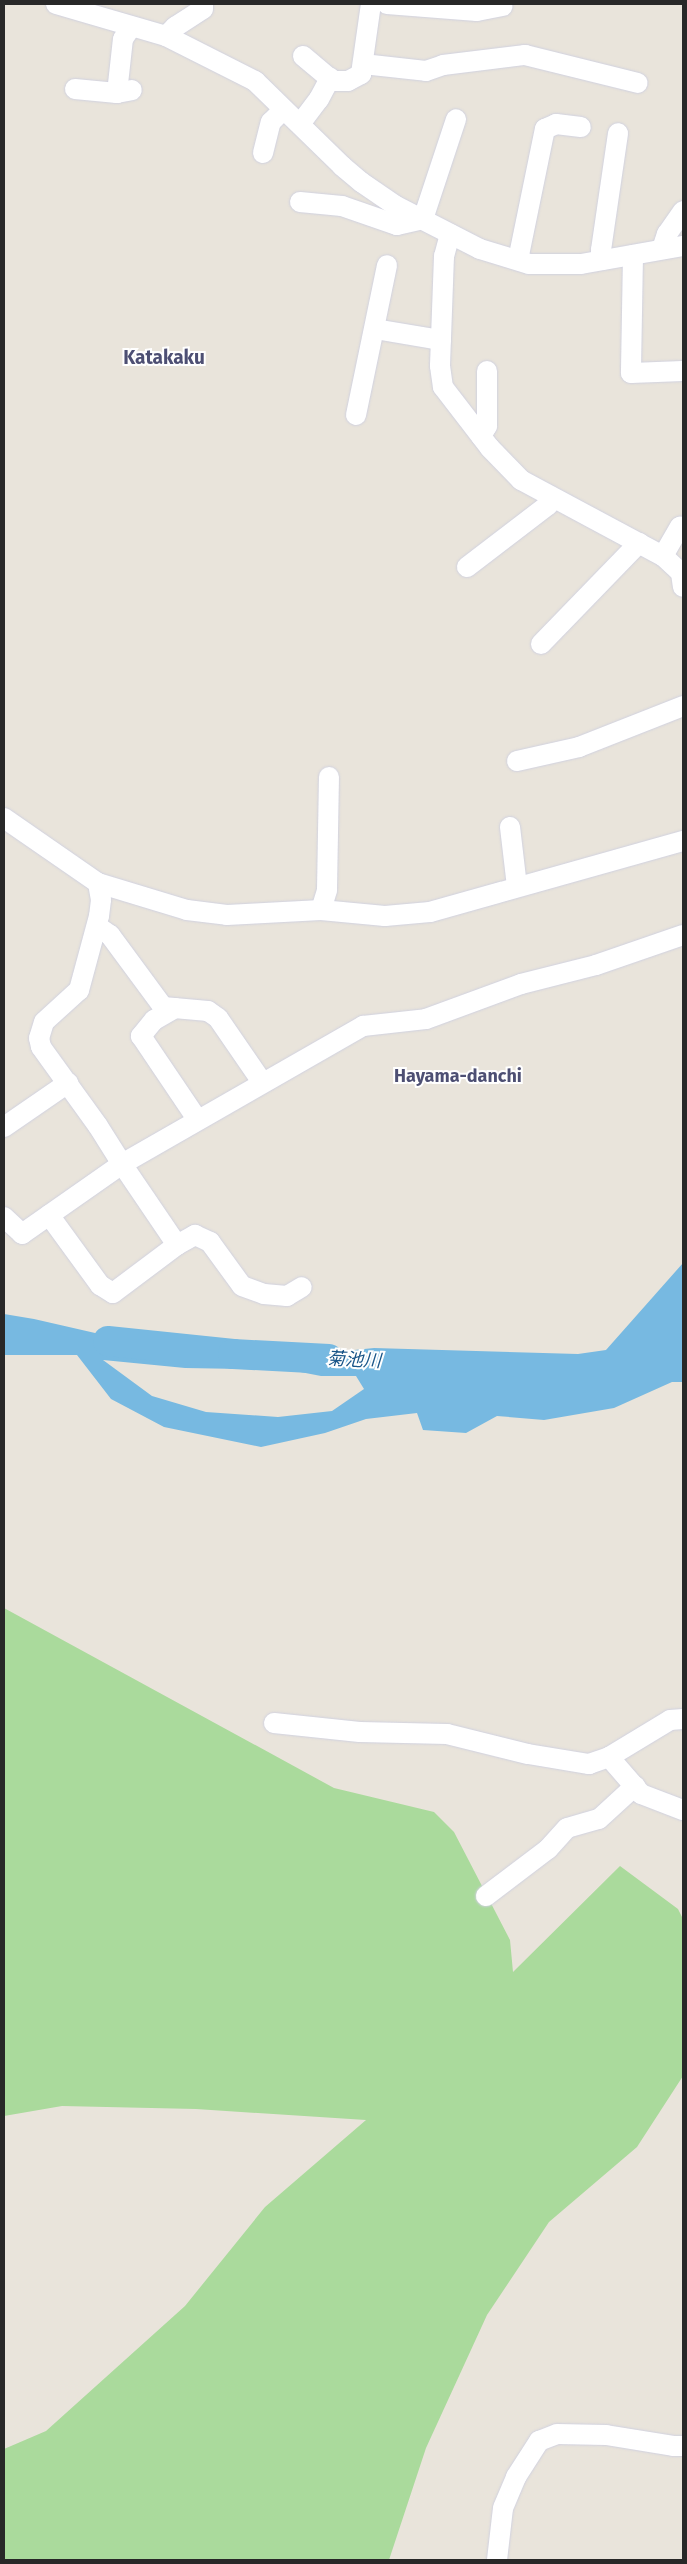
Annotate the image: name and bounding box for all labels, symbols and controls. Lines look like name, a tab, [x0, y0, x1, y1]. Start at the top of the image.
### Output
district label: Katakaku	[123, 347, 205, 369]
district label: Hayama-danchi	[394, 1065, 522, 1087]
water label: 菊池川	[326, 1348, 382, 1372]

